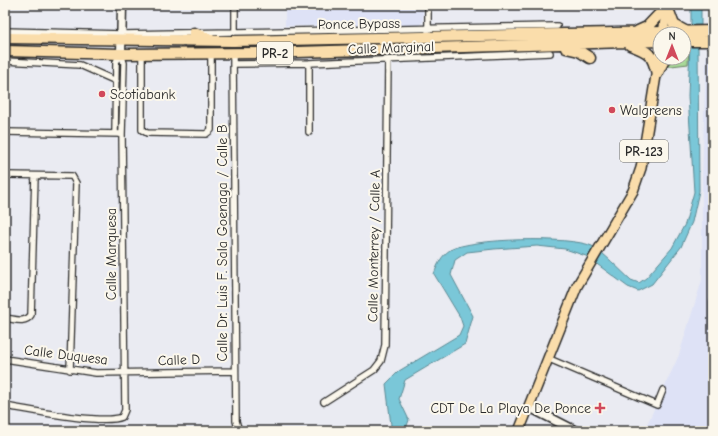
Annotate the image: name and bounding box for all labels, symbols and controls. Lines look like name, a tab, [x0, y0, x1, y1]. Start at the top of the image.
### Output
street label: Ponce Bypass	[318, 15, 400, 33]
north arrow	[652, 26, 692, 66]
text: N	[668, 30, 676, 43]
street label: Calle Marginal	[348, 38, 434, 58]
road number: PR-2	[257, 42, 293, 64]
place label: Scotiabank	[110, 86, 176, 103]
marker: Scotiabank	[97, 89, 107, 99]
place label: Walgreens	[620, 102, 682, 119]
marker: Walgreens	[607, 105, 617, 115]
street label: Calle Dr. Luis F. Sala Goenaga / Calle B	[214, 124, 231, 362]
road number: PR-123	[620, 140, 668, 162]
street label: Calle Monterrey / Calle A	[364, 170, 384, 322]
street label: Calle Marquesa	[103, 208, 120, 300]
street label: Calle Duquesa	[23, 341, 109, 369]
street label: Calle D	[157, 351, 201, 369]
place label: CDT De La Playa De Ponce	[430, 400, 591, 417]
marker: CDT De La Playa De Ponce	[594, 402, 606, 414]

